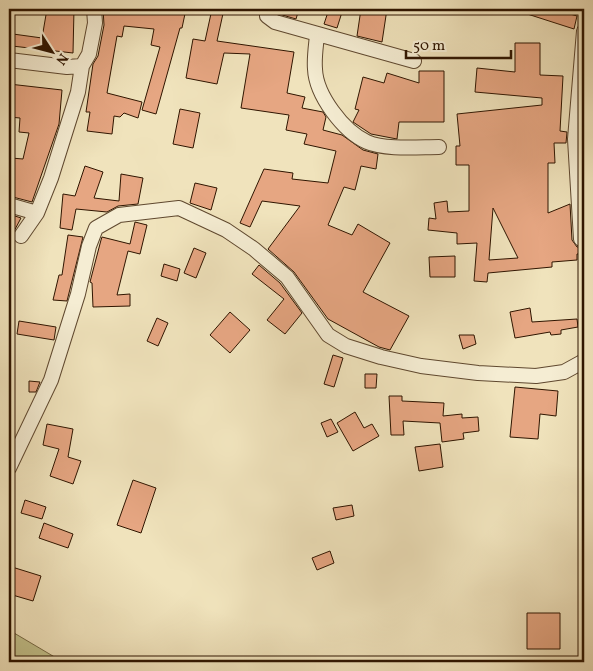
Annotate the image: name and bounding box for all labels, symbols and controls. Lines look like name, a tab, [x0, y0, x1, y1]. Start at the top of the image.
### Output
north arrow	[28, 28, 78, 78]
scale bar	[406, 28, 510, 60]
text: 50 m	[413, 36, 445, 57]
text: N	[51, 49, 72, 68]

